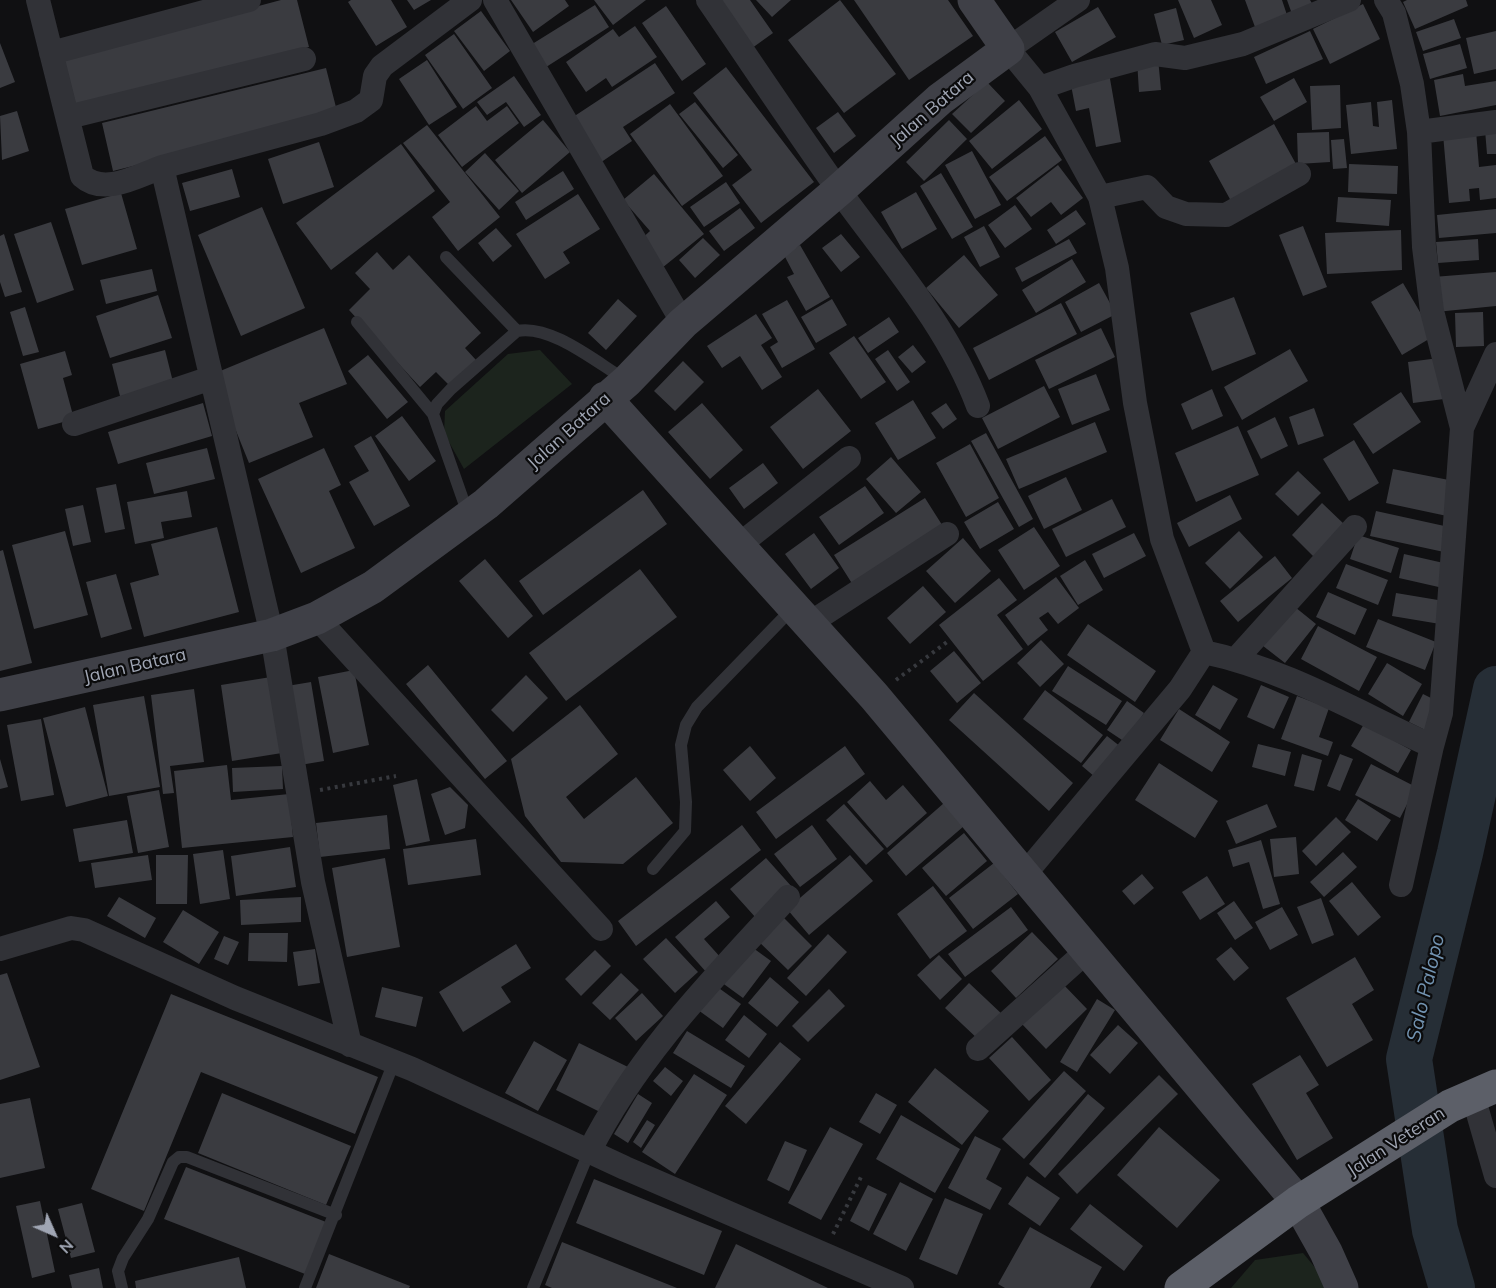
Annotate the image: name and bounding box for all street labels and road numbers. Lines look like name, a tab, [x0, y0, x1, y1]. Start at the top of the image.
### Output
street label: Jalan Batara	[886, 67, 978, 151]
street label: Jalan Batara	[523, 388, 615, 474]
street label: Jalan Batara	[82, 644, 188, 688]
street label: Jalan Veteran	[1343, 1102, 1449, 1182]

